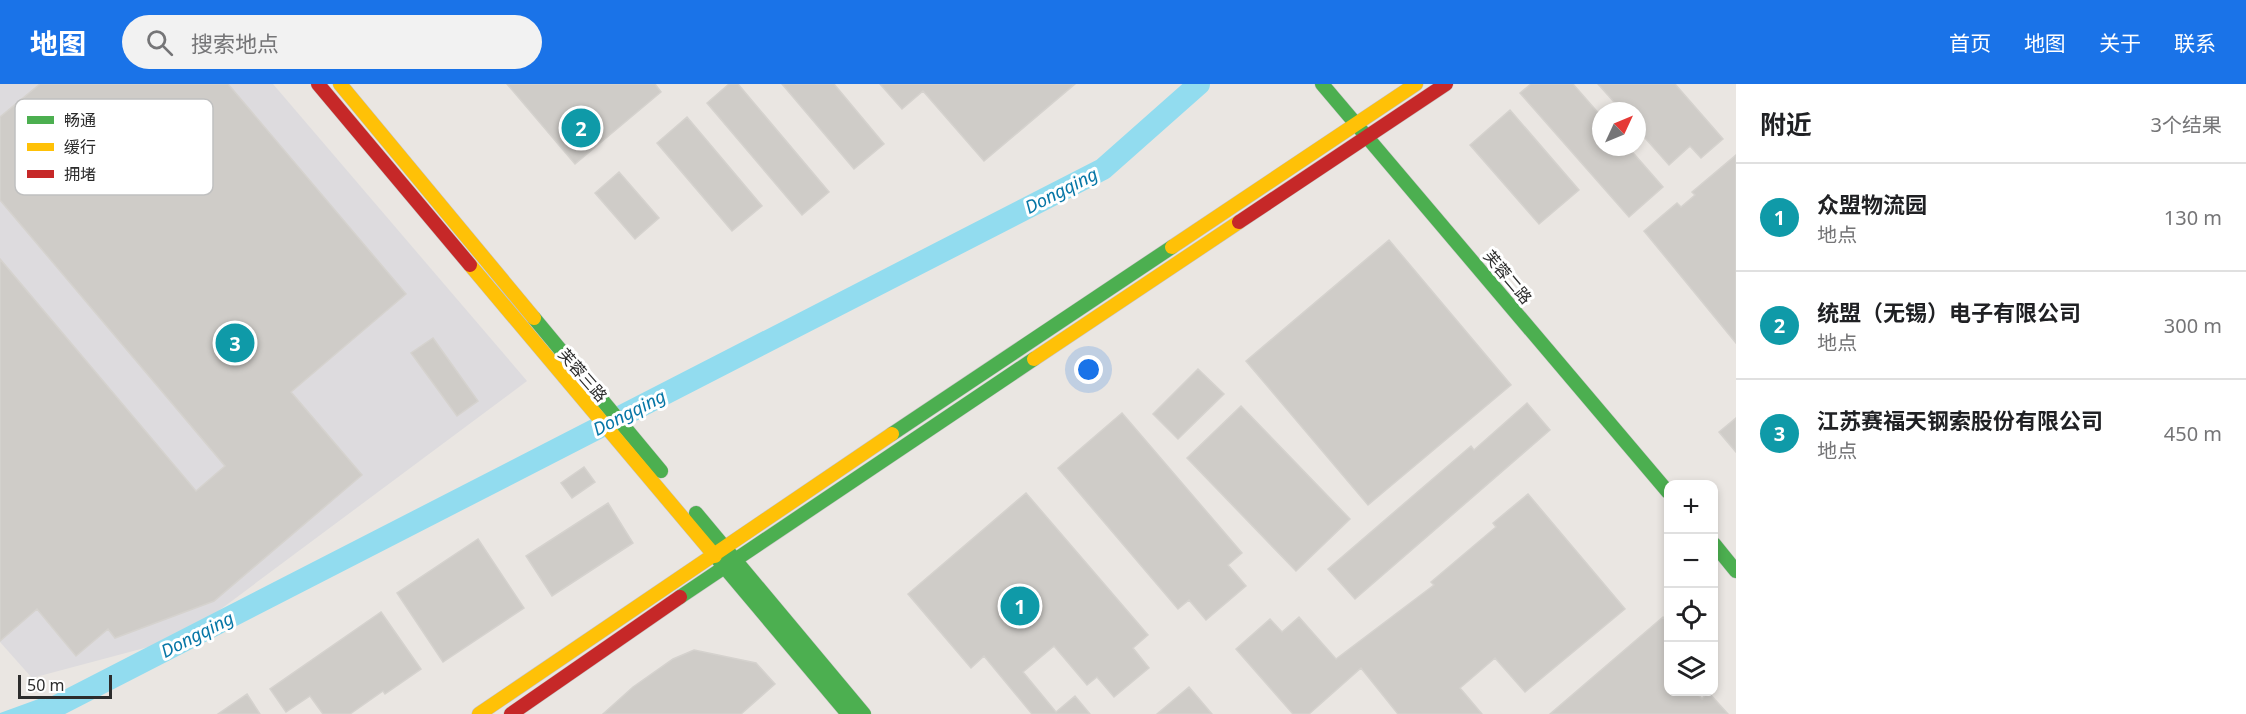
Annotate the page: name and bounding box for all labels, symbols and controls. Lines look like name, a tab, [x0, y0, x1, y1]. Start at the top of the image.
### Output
search box	[122, 15, 542, 69]
text: 地图	[30, 24, 86, 62]
icon: search	[143, 26, 176, 59]
text: 搜索地点	[191, 28, 279, 58]
text: 首页	[1949, 29, 1991, 57]
text: 地图	[2024, 29, 2066, 57]
text: 关于	[2099, 29, 2141, 57]
text: 联系	[2174, 29, 2216, 57]
legend	[15, 99, 213, 195]
north arrow	[1592, 102, 1646, 156]
pin: 2	[562, 106, 600, 150]
text: 附近	[1760, 106, 1812, 142]
text: 畅通	[64, 109, 96, 131]
text: 3个结果	[2151, 111, 2222, 138]
text: 缓行	[64, 136, 96, 158]
water label: Dongqing	[1020, 161, 1102, 219]
text: 拥堵	[64, 163, 96, 185]
text: 众盟物流园	[1817, 189, 1927, 219]
text: 1	[1774, 204, 1785, 231]
text: 130 m	[2164, 204, 2222, 231]
text: 地点	[1817, 221, 1857, 248]
street label: 芙蓉二路	[1479, 245, 1537, 309]
text: 统盟（无锡）电子有限公司	[1817, 297, 2081, 327]
text: 2	[1774, 312, 1785, 339]
text: 300 m	[2164, 312, 2222, 339]
pin: 3	[216, 320, 254, 366]
text: 地点	[1817, 329, 1857, 356]
street label: 芙蓉三路	[554, 344, 612, 406]
your location	[1074, 355, 1103, 384]
water label: Dongqing	[588, 383, 670, 441]
text: 江苏赛福天钢索股份有限公司	[1817, 405, 2103, 435]
text: 3	[1774, 420, 1785, 447]
text: 450 m	[2164, 420, 2222, 447]
text: 地点	[1817, 437, 1857, 464]
map controls	[1664, 480, 1718, 696]
button: +	[1664, 480, 1718, 534]
button: −	[1664, 534, 1718, 588]
pin: 1	[1000, 584, 1040, 628]
button: locate	[1664, 588, 1718, 642]
water label: Dongqing	[156, 605, 238, 663]
button: layers	[1664, 642, 1718, 696]
scale bar	[18, 672, 112, 700]
text: 50 m	[27, 674, 64, 696]

